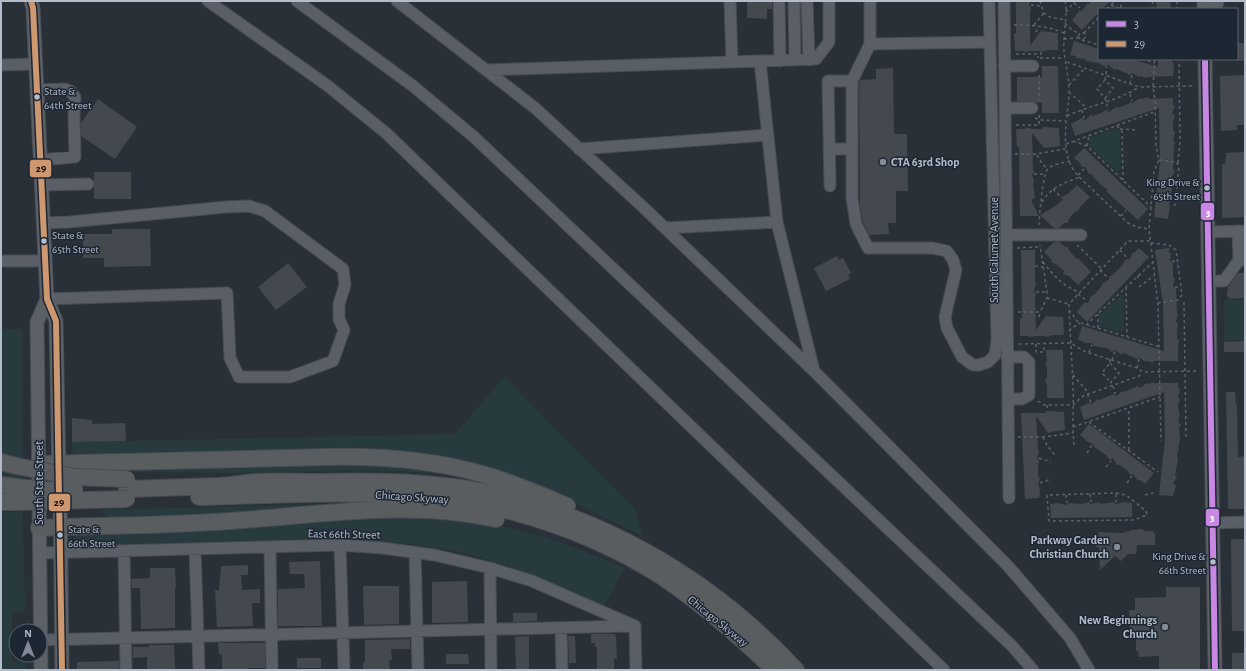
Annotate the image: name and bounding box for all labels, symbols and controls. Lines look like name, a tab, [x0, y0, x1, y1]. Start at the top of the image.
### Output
legend	[1098, 8, 1238, 60]
text: 3	[1134, 18, 1139, 30]
text: 29	[1134, 38, 1145, 50]
place label: State & 64th Street	[44, 86, 92, 111]
marker: State & 64th Street	[32, 92, 42, 102]
place label: CTA 63rd Shop	[891, 156, 959, 168]
marker: CTA 63rd Shop	[878, 157, 888, 167]
line badge: 29	[29, 159, 52, 178]
text: 29	[36, 163, 46, 174]
place label: King Drive & 65th Street	[1146, 177, 1200, 202]
marker: King Drive & 65th Street	[1202, 183, 1212, 193]
street label: South Calumet Avenue	[988, 197, 1000, 303]
line badge: 3	[1200, 202, 1215, 221]
text: 3	[1206, 207, 1211, 218]
place label: State & 65th Street	[52, 230, 99, 255]
marker: State & 65th Street	[39, 236, 49, 246]
street label: South State Street	[33, 441, 45, 525]
street label: Chicago Skyway	[375, 488, 449, 507]
line badge: 29	[48, 493, 71, 512]
text: 29	[54, 497, 64, 508]
line badge: 3	[1205, 508, 1220, 527]
text: 3	[1210, 512, 1215, 523]
place label: State & 66th Street	[68, 524, 116, 549]
street label: East 66th Street	[307, 527, 381, 541]
marker: State & 66th Street	[55, 530, 65, 540]
place label: Parkway Garden Christian Church	[1029, 534, 1109, 560]
marker: Parkway Garden Christian Church	[1112, 542, 1122, 552]
place label: King Drive & 66th Street	[1152, 551, 1206, 576]
marker: King Drive & 66th Street	[1208, 557, 1218, 567]
street label: Chicago Skyway	[685, 593, 750, 650]
place label: New Beginnings Church	[1079, 614, 1157, 640]
marker: New Beginnings Church	[1160, 622, 1170, 632]
north arrow	[8, 623, 48, 663]
text: N	[24, 628, 32, 639]

